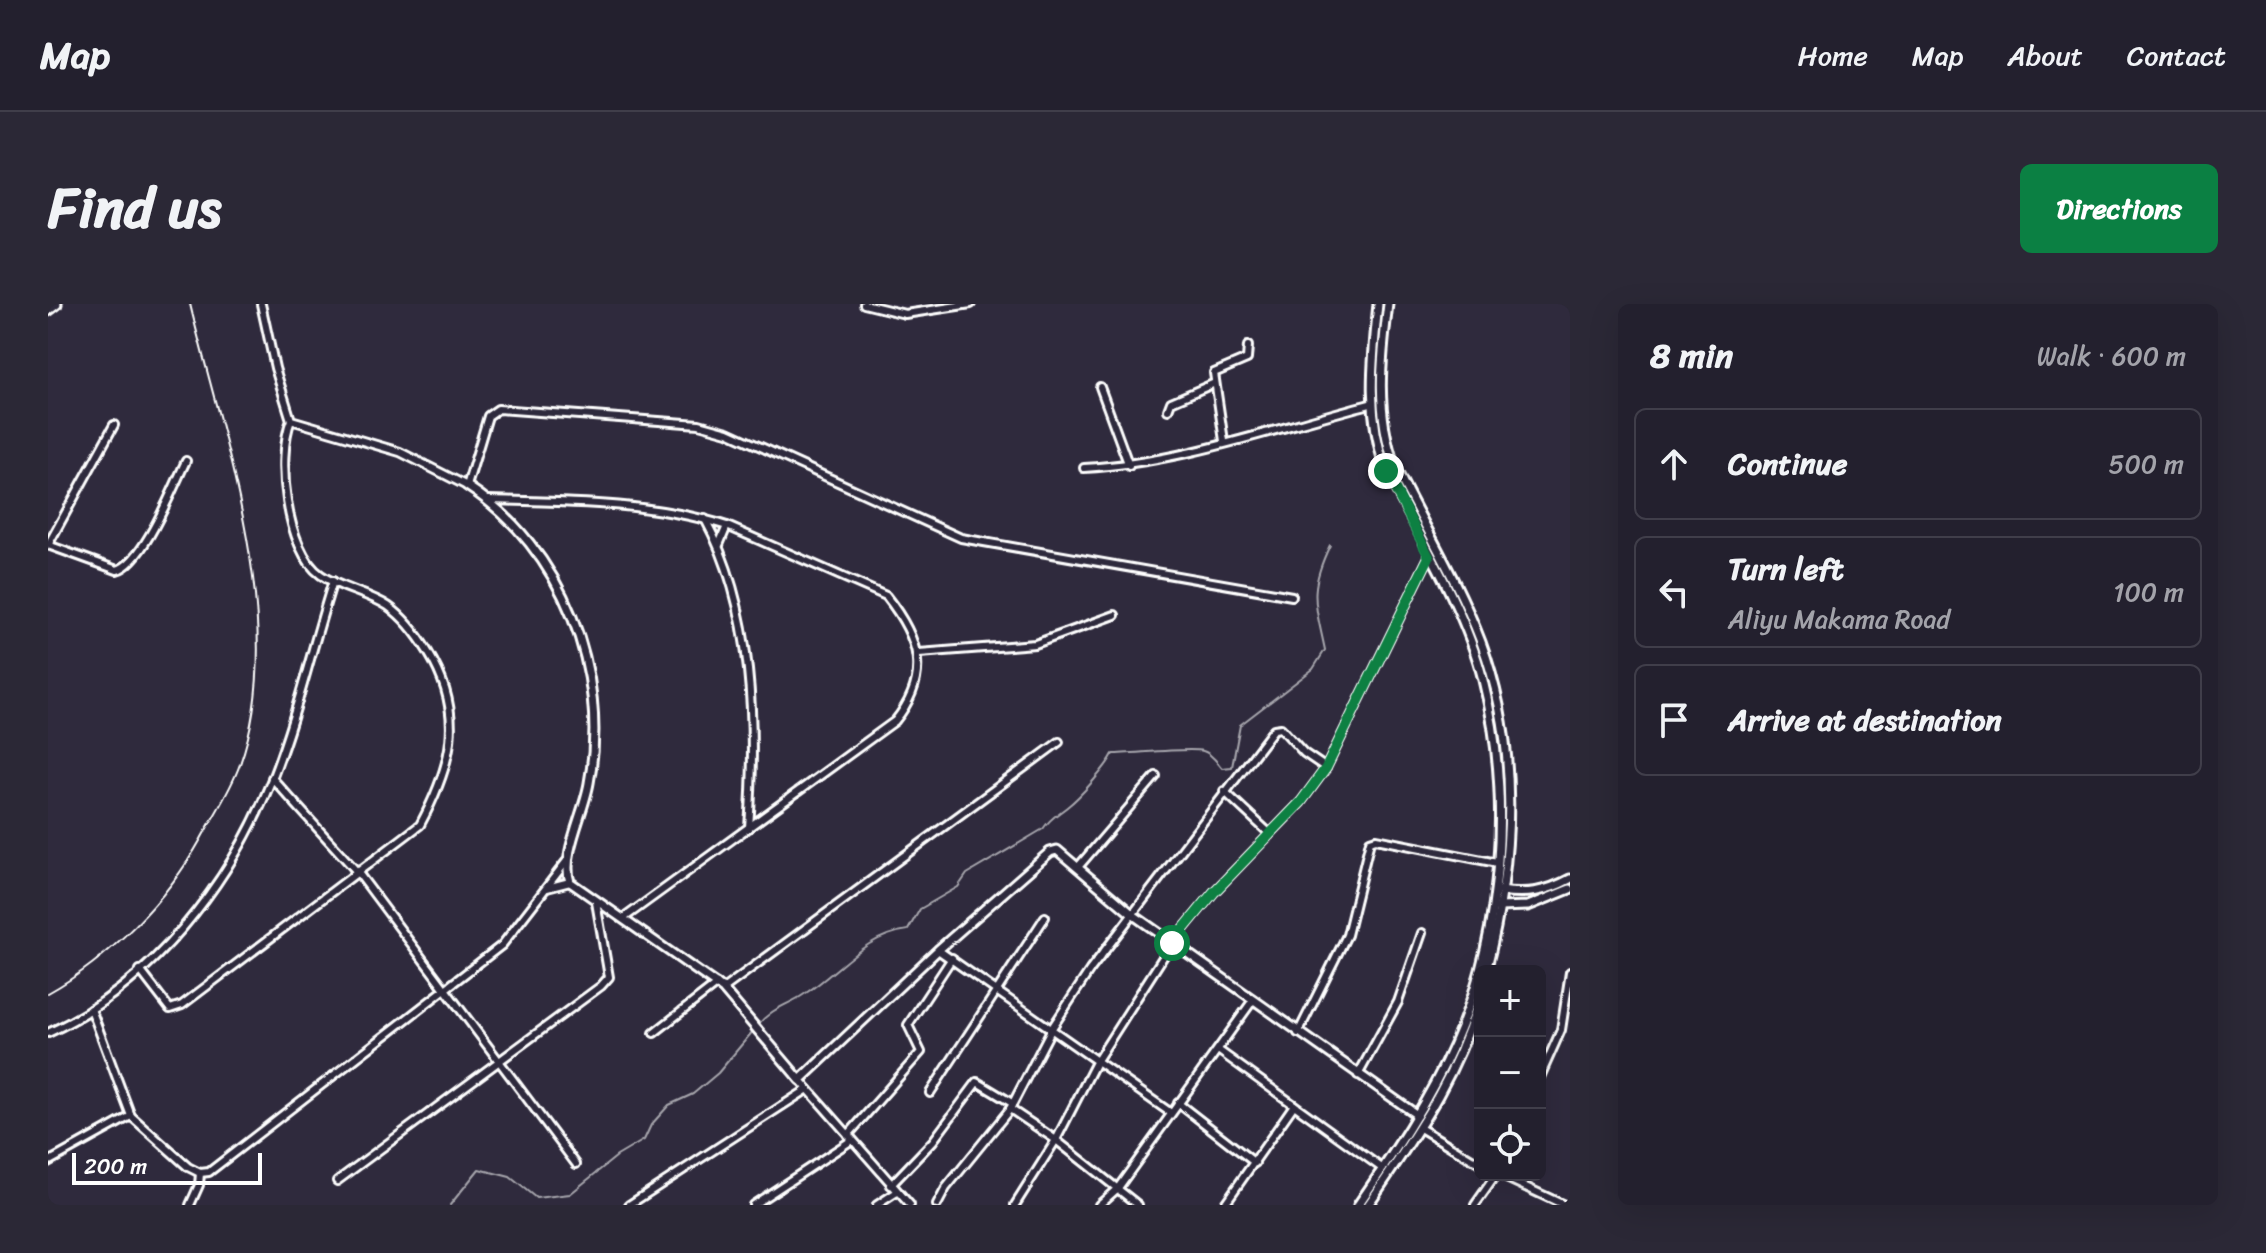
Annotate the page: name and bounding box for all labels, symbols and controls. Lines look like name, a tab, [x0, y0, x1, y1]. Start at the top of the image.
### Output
text: Map	[40, 22, 110, 89]
text: Home	[1798, 31, 1868, 80]
text: Map	[1912, 31, 1963, 80]
text: About	[2007, 31, 2083, 80]
text: Contact	[2127, 31, 2226, 80]
text: Find us	[48, 159, 221, 258]
button: Directions	[2020, 164, 2218, 253]
text: 8 min	[1650, 326, 1733, 386]
text: Walk · 600 m	[2037, 333, 2186, 379]
text: Continue	[1728, 437, 1847, 491]
text: 500 m	[2109, 441, 2184, 487]
icon: ahead	[1652, 442, 1696, 486]
route end	[1368, 453, 1404, 489]
text: Turn left	[1728, 542, 1844, 596]
text: 100 m	[2113, 569, 2184, 615]
icon: left	[1652, 570, 1696, 614]
text: Aliyu Makama Road	[1728, 596, 1950, 642]
text: Arrive at destination	[1728, 693, 2002, 747]
icon: arrive	[1652, 698, 1696, 742]
route start	[1154, 925, 1190, 961]
map controls	[1474, 965, 1546, 1181]
button: +	[1474, 965, 1546, 1037]
button: −	[1474, 1037, 1546, 1109]
button: locate	[1474, 1109, 1546, 1181]
text: 200 m	[84, 1147, 147, 1186]
scale bar	[72, 1149, 262, 1185]

